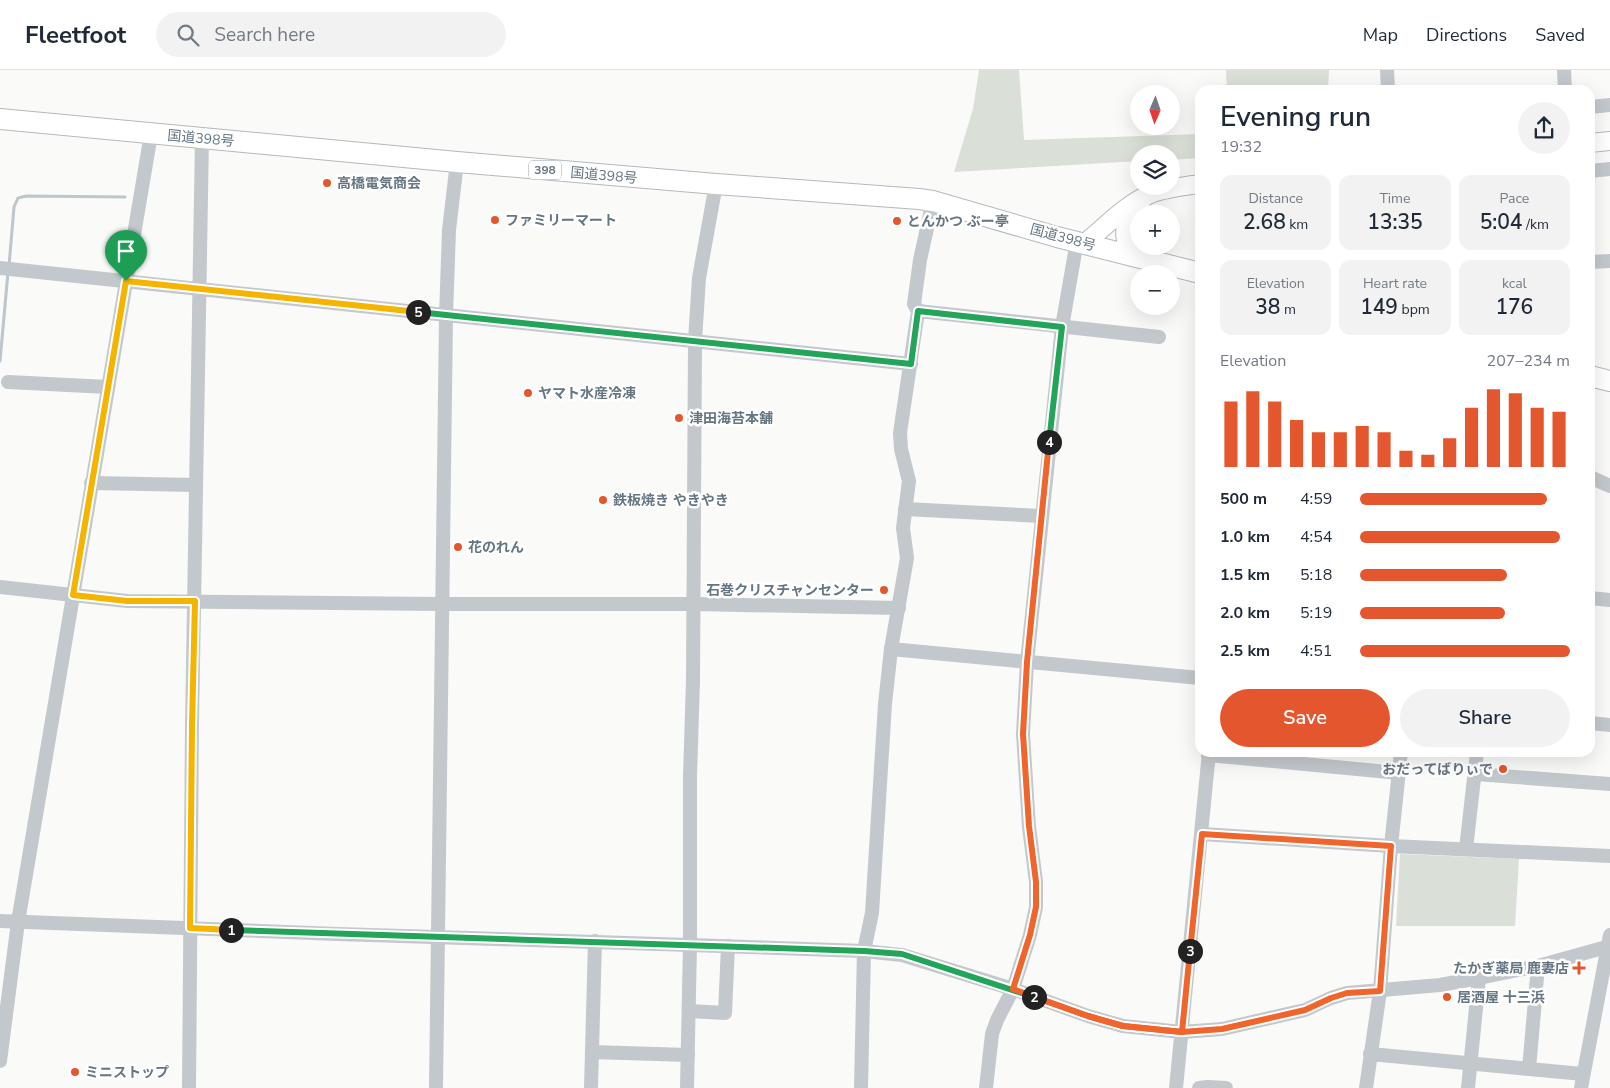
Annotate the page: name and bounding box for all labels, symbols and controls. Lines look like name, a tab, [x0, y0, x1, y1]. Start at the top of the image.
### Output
search box	[156, 12, 506, 57]
text: Fleetfoot	[25, 19, 126, 51]
icon: search	[174, 21, 202, 49]
text: Search here	[214, 22, 315, 48]
text: Map	[1363, 23, 1398, 47]
text: Directions	[1426, 23, 1507, 47]
text: Saved	[1535, 23, 1585, 47]
north arrow	[1130, 85, 1180, 135]
map controls	[1130, 85, 1180, 315]
text: Evening run	[1220, 98, 1371, 136]
button: share	[1518, 102, 1570, 154]
street label: 国道398号	[167, 126, 235, 151]
text: 19:32	[1220, 136, 1262, 158]
button: layers	[1130, 145, 1180, 195]
road number: 398	[529, 160, 561, 180]
street label: 国道398号	[570, 163, 638, 188]
place label: 高橋電気商会	[337, 174, 421, 193]
marker: 高橋電気商会	[321, 177, 333, 189]
text: Distance	[1248, 189, 1303, 208]
text: Time	[1379, 189, 1411, 208]
text: Pace	[1499, 189, 1529, 208]
button: +	[1130, 205, 1180, 255]
text: 2.68	[1243, 208, 1286, 236]
text: 13:35	[1367, 208, 1423, 236]
text: 5:04	[1480, 208, 1522, 236]
place label: ファミリーマート	[505, 211, 617, 230]
place label: とんかつ ぶー亭	[907, 212, 1009, 231]
marker: ファミリーマート	[489, 214, 501, 226]
marker: とんかつ ぶー亭	[891, 215, 903, 227]
text: km	[1286, 215, 1308, 234]
text: /km	[1522, 215, 1549, 234]
street label: 国道398号	[1028, 220, 1098, 255]
pin	[105, 230, 147, 281]
icon: arrive	[112, 237, 140, 265]
button: −	[1130, 265, 1180, 315]
text: Elevation	[1247, 274, 1305, 293]
text: Heart rate	[1363, 274, 1427, 293]
text: kcal	[1502, 274, 1527, 293]
text: 38	[1255, 293, 1280, 321]
text: 149	[1360, 293, 1398, 321]
text: 176	[1495, 293, 1533, 321]
pin: 5	[406, 300, 430, 324]
text: m	[1280, 300, 1296, 319]
text: bpm	[1398, 300, 1430, 319]
text: 5	[414, 303, 423, 322]
text: Elevation	[1220, 350, 1286, 372]
text: 207–234 m	[1487, 350, 1570, 372]
place label: ヤマト水産冷凍	[538, 384, 636, 403]
marker: ヤマト水産冷凍	[522, 387, 534, 399]
place label: 津田海苔本舗	[689, 409, 773, 428]
marker: 津田海苔本舗	[673, 412, 685, 424]
pin: 4	[1036, 430, 1062, 454]
text: 4	[1045, 433, 1054, 452]
text: 500 m	[1220, 488, 1267, 510]
text: 4:59	[1300, 488, 1332, 510]
place label: 鉄板焼き やきやき	[613, 491, 729, 510]
marker: 鉄板焼き やきやき	[597, 494, 609, 506]
text: 1.0 km	[1220, 526, 1270, 548]
text: 4:54	[1300, 526, 1332, 548]
place label: 花のれん	[468, 538, 524, 557]
marker: 花のれん	[452, 541, 464, 553]
text: 1.5 km	[1220, 564, 1270, 586]
text: 5:18	[1300, 564, 1332, 586]
place label: 石巻クリスチャンセンター	[706, 581, 874, 600]
marker: 石巻クリスチャンセンター	[878, 584, 890, 596]
text: 2.0 km	[1220, 602, 1270, 624]
text: 5:19	[1300, 602, 1332, 624]
text: 2.5 km	[1220, 640, 1270, 662]
text: 4:51	[1300, 640, 1332, 662]
button: Save	[1220, 689, 1390, 747]
button: Share	[1400, 689, 1570, 747]
place label: おだってばりぃで	[1382, 760, 1493, 779]
marker: おだってばりぃで	[1497, 763, 1509, 775]
pin: 1	[218, 918, 244, 942]
text: 1	[227, 921, 236, 940]
pin: 3	[1178, 938, 1202, 964]
text: 3	[1186, 942, 1195, 961]
place label: たかぎ薬局 鹿妻店	[1453, 959, 1569, 978]
marker: たかぎ薬局 鹿妻店	[1573, 962, 1585, 974]
pin: 2	[1022, 984, 1046, 1010]
text: 2	[1030, 988, 1039, 1007]
place label: 居酒屋 十三浜	[1457, 988, 1545, 1007]
marker: 居酒屋 十三浜	[1441, 991, 1453, 1003]
place label: ミニストップ	[85, 1063, 169, 1082]
marker: ミニストップ	[69, 1066, 81, 1078]

